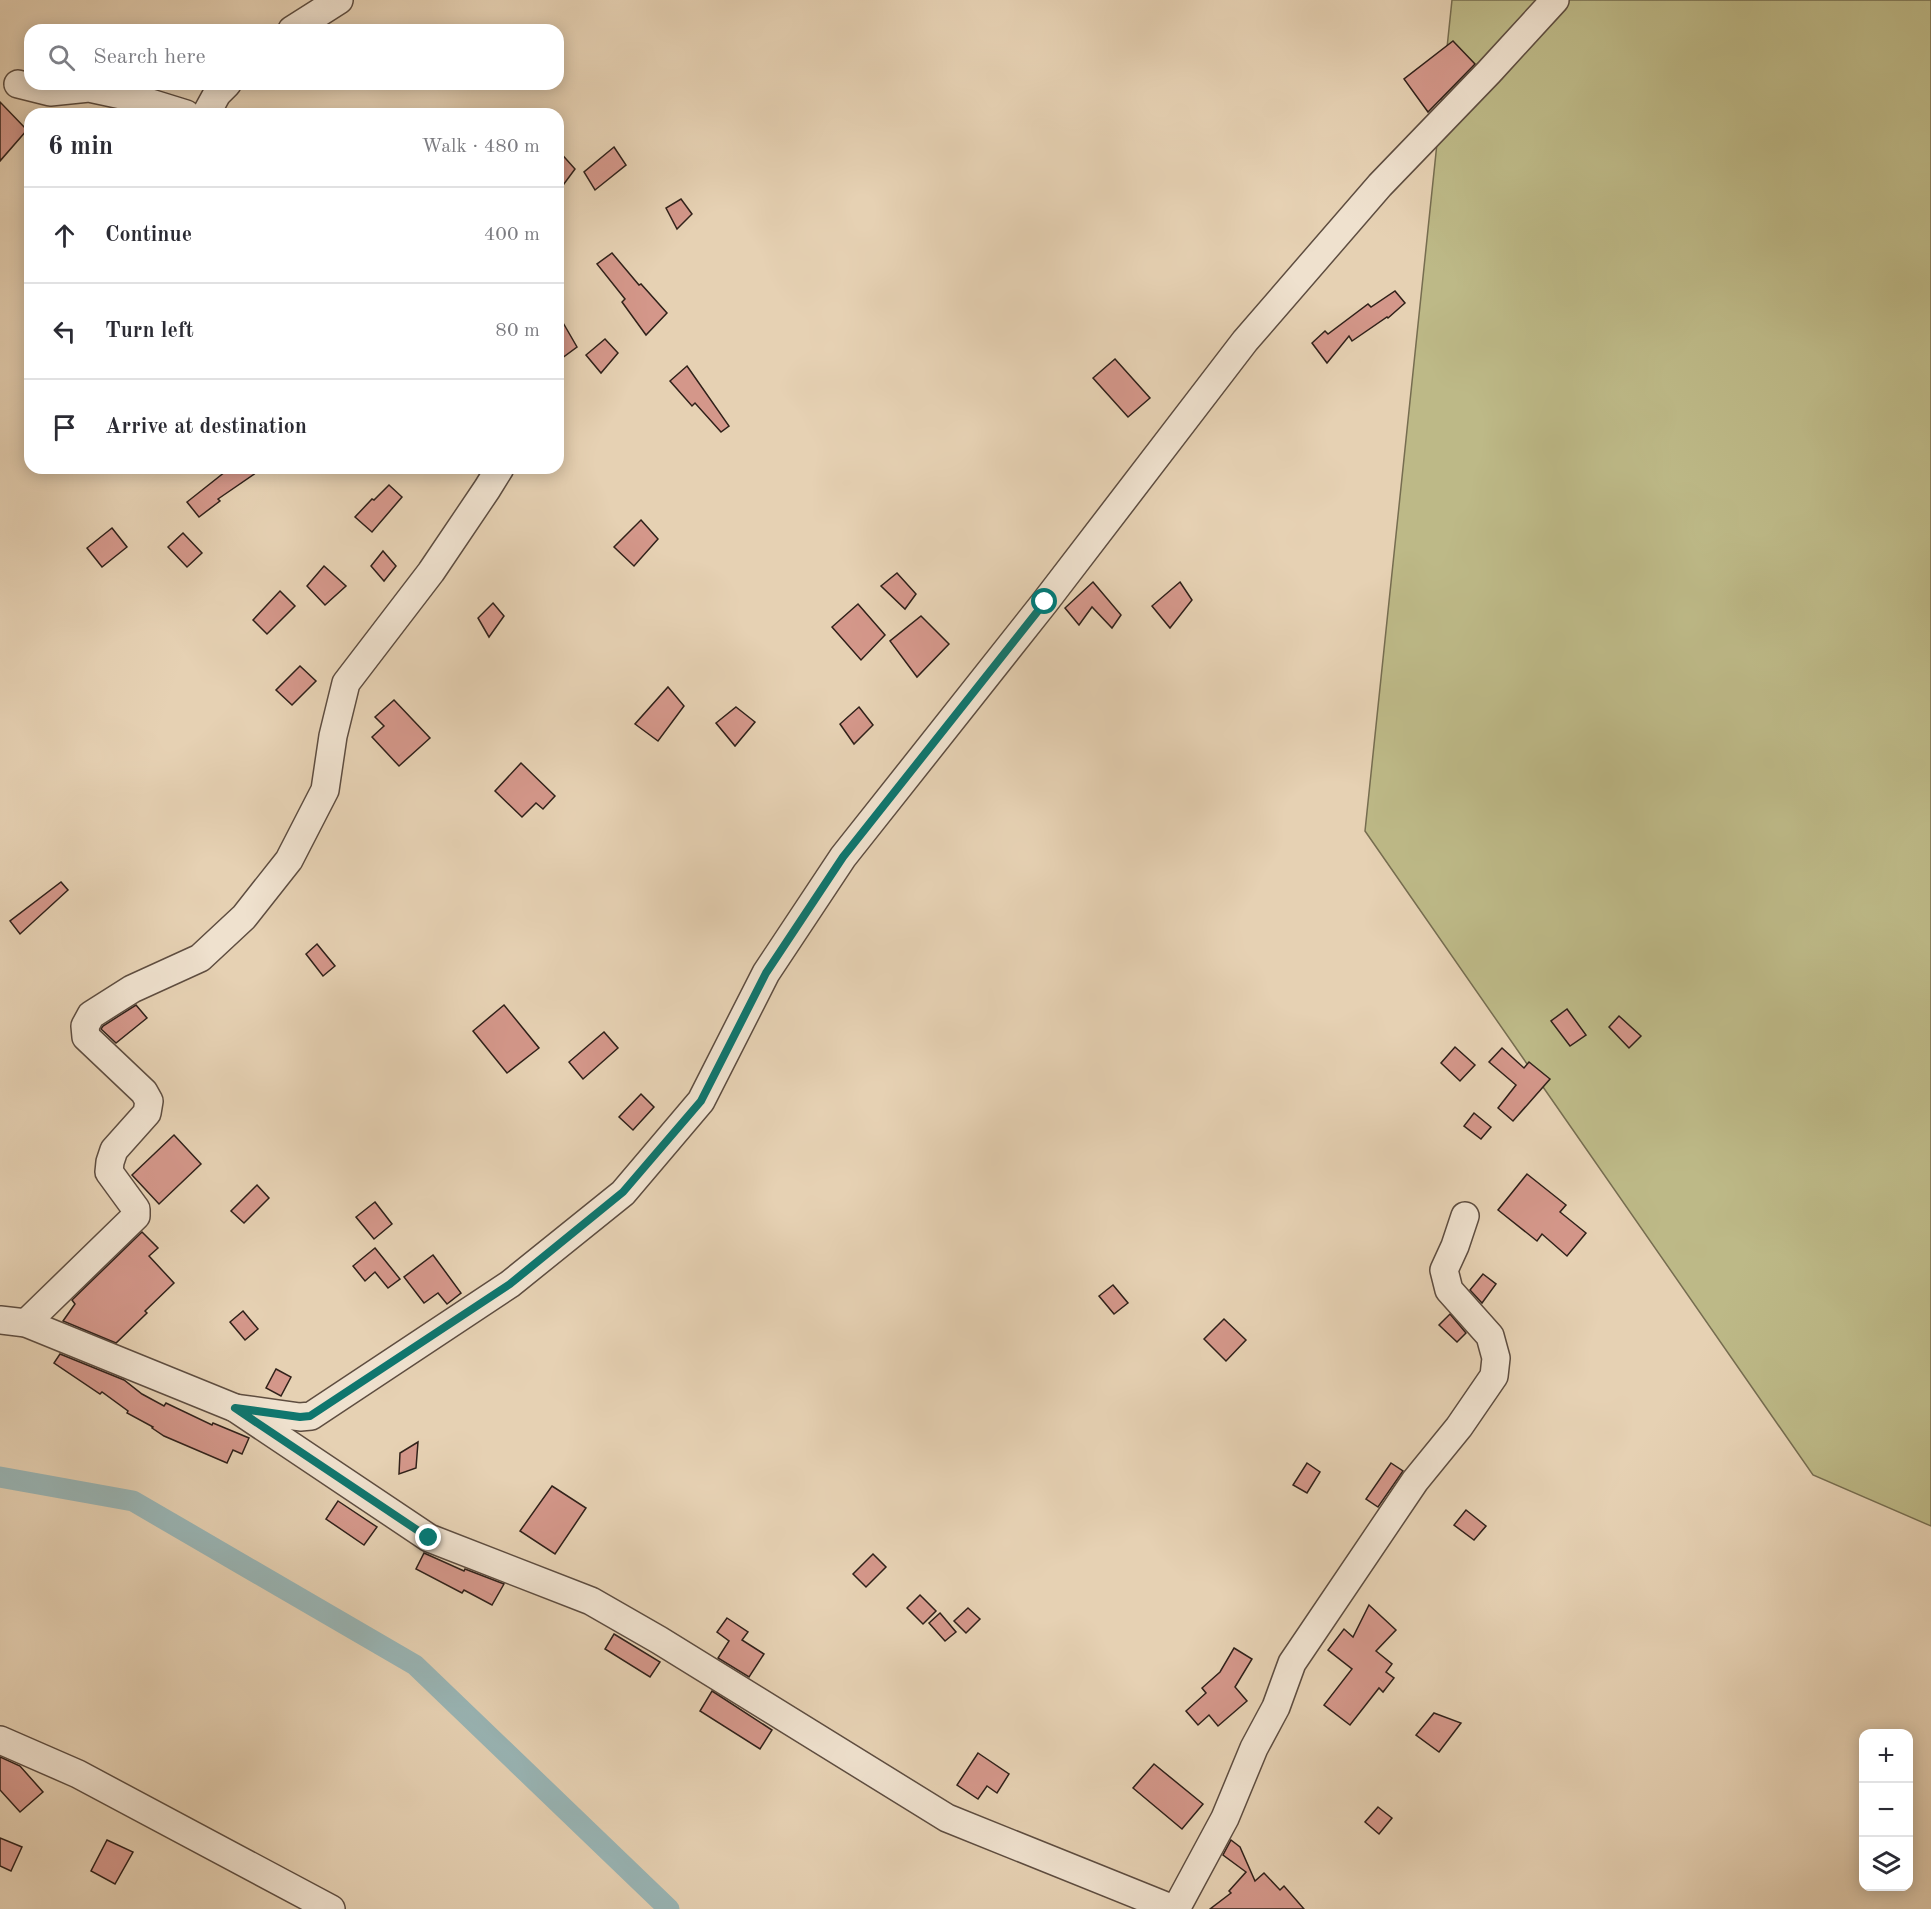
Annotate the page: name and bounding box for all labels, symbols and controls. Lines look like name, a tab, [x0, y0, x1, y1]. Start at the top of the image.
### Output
search box	[24, 24, 564, 90]
icon: search	[45, 41, 78, 74]
text: Search here	[93, 46, 206, 68]
text: 6 min	[48, 134, 113, 160]
text: Walk · 480 m	[421, 137, 540, 157]
icon: ahead	[48, 219, 81, 252]
text: Continue	[105, 224, 192, 246]
text: 400 m	[484, 225, 540, 245]
icon: left	[48, 315, 81, 348]
text: Turn left	[105, 320, 194, 342]
text: 80 m	[495, 321, 540, 341]
icon: arrive	[48, 411, 81, 444]
text: Arrive at destination	[105, 416, 307, 438]
route start	[1031, 588, 1057, 614]
route end	[415, 1524, 441, 1550]
map controls	[1859, 1729, 1913, 1891]
button: +	[1859, 1729, 1913, 1783]
button: −	[1859, 1783, 1913, 1837]
button: layers	[1859, 1837, 1913, 1891]

